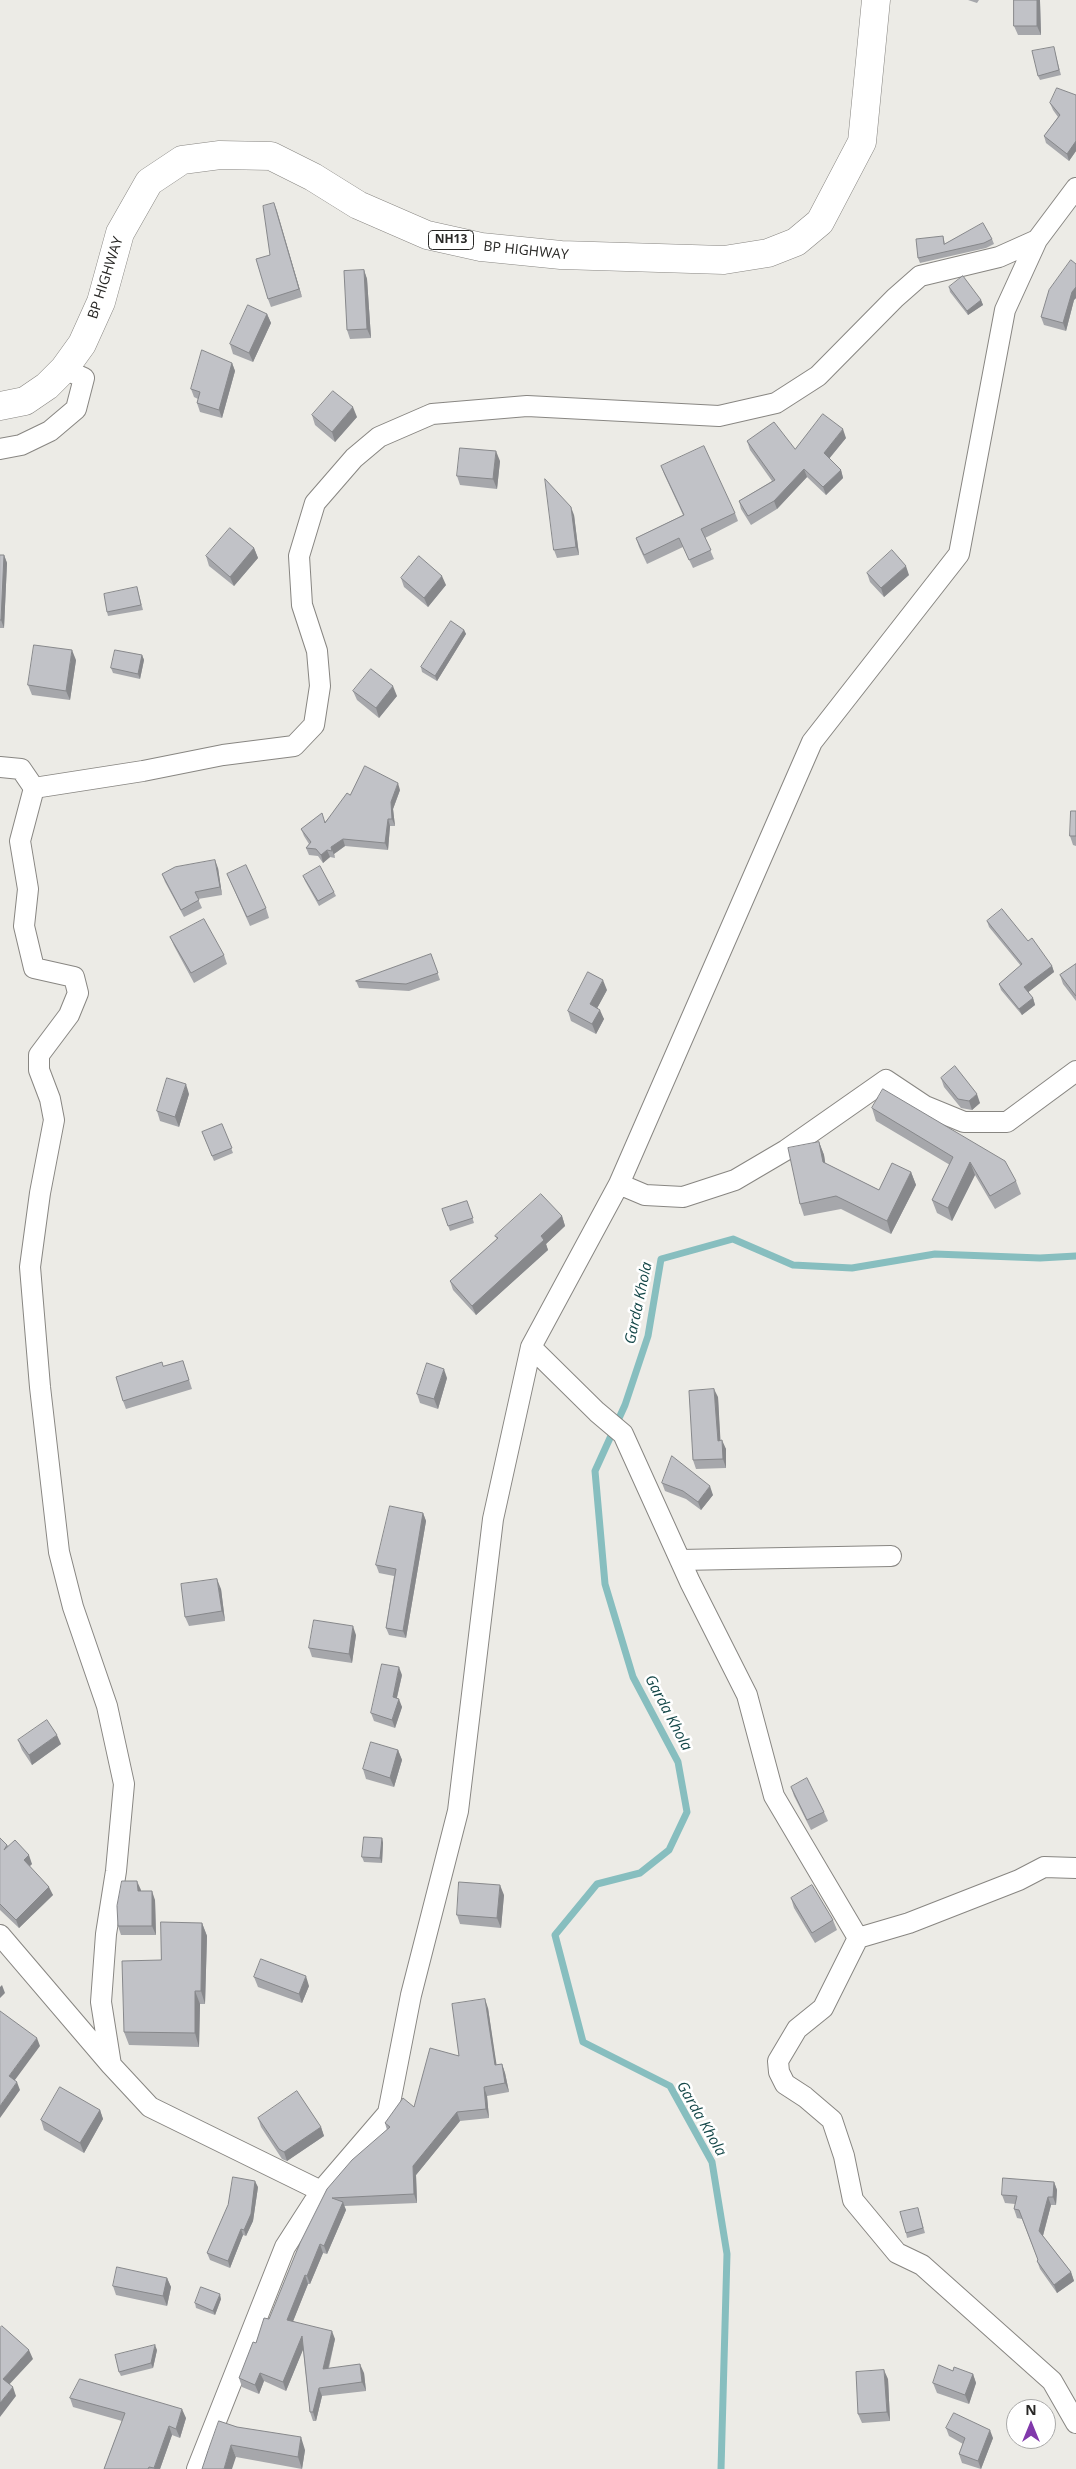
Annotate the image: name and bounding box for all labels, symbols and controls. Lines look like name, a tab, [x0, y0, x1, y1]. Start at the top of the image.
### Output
road number: NH13	[428, 230, 474, 250]
street label: BP HIGHWAY	[85, 235, 127, 321]
street label: BP HIGHWAY	[483, 238, 569, 264]
water label: Garda Khola	[622, 1260, 656, 1346]
water label: Garda Khola	[640, 1672, 696, 1754]
water label: Garda Khola	[672, 2078, 730, 2160]
north arrow	[1006, 2399, 1056, 2449]
text: N	[1025, 2400, 1037, 2419]

